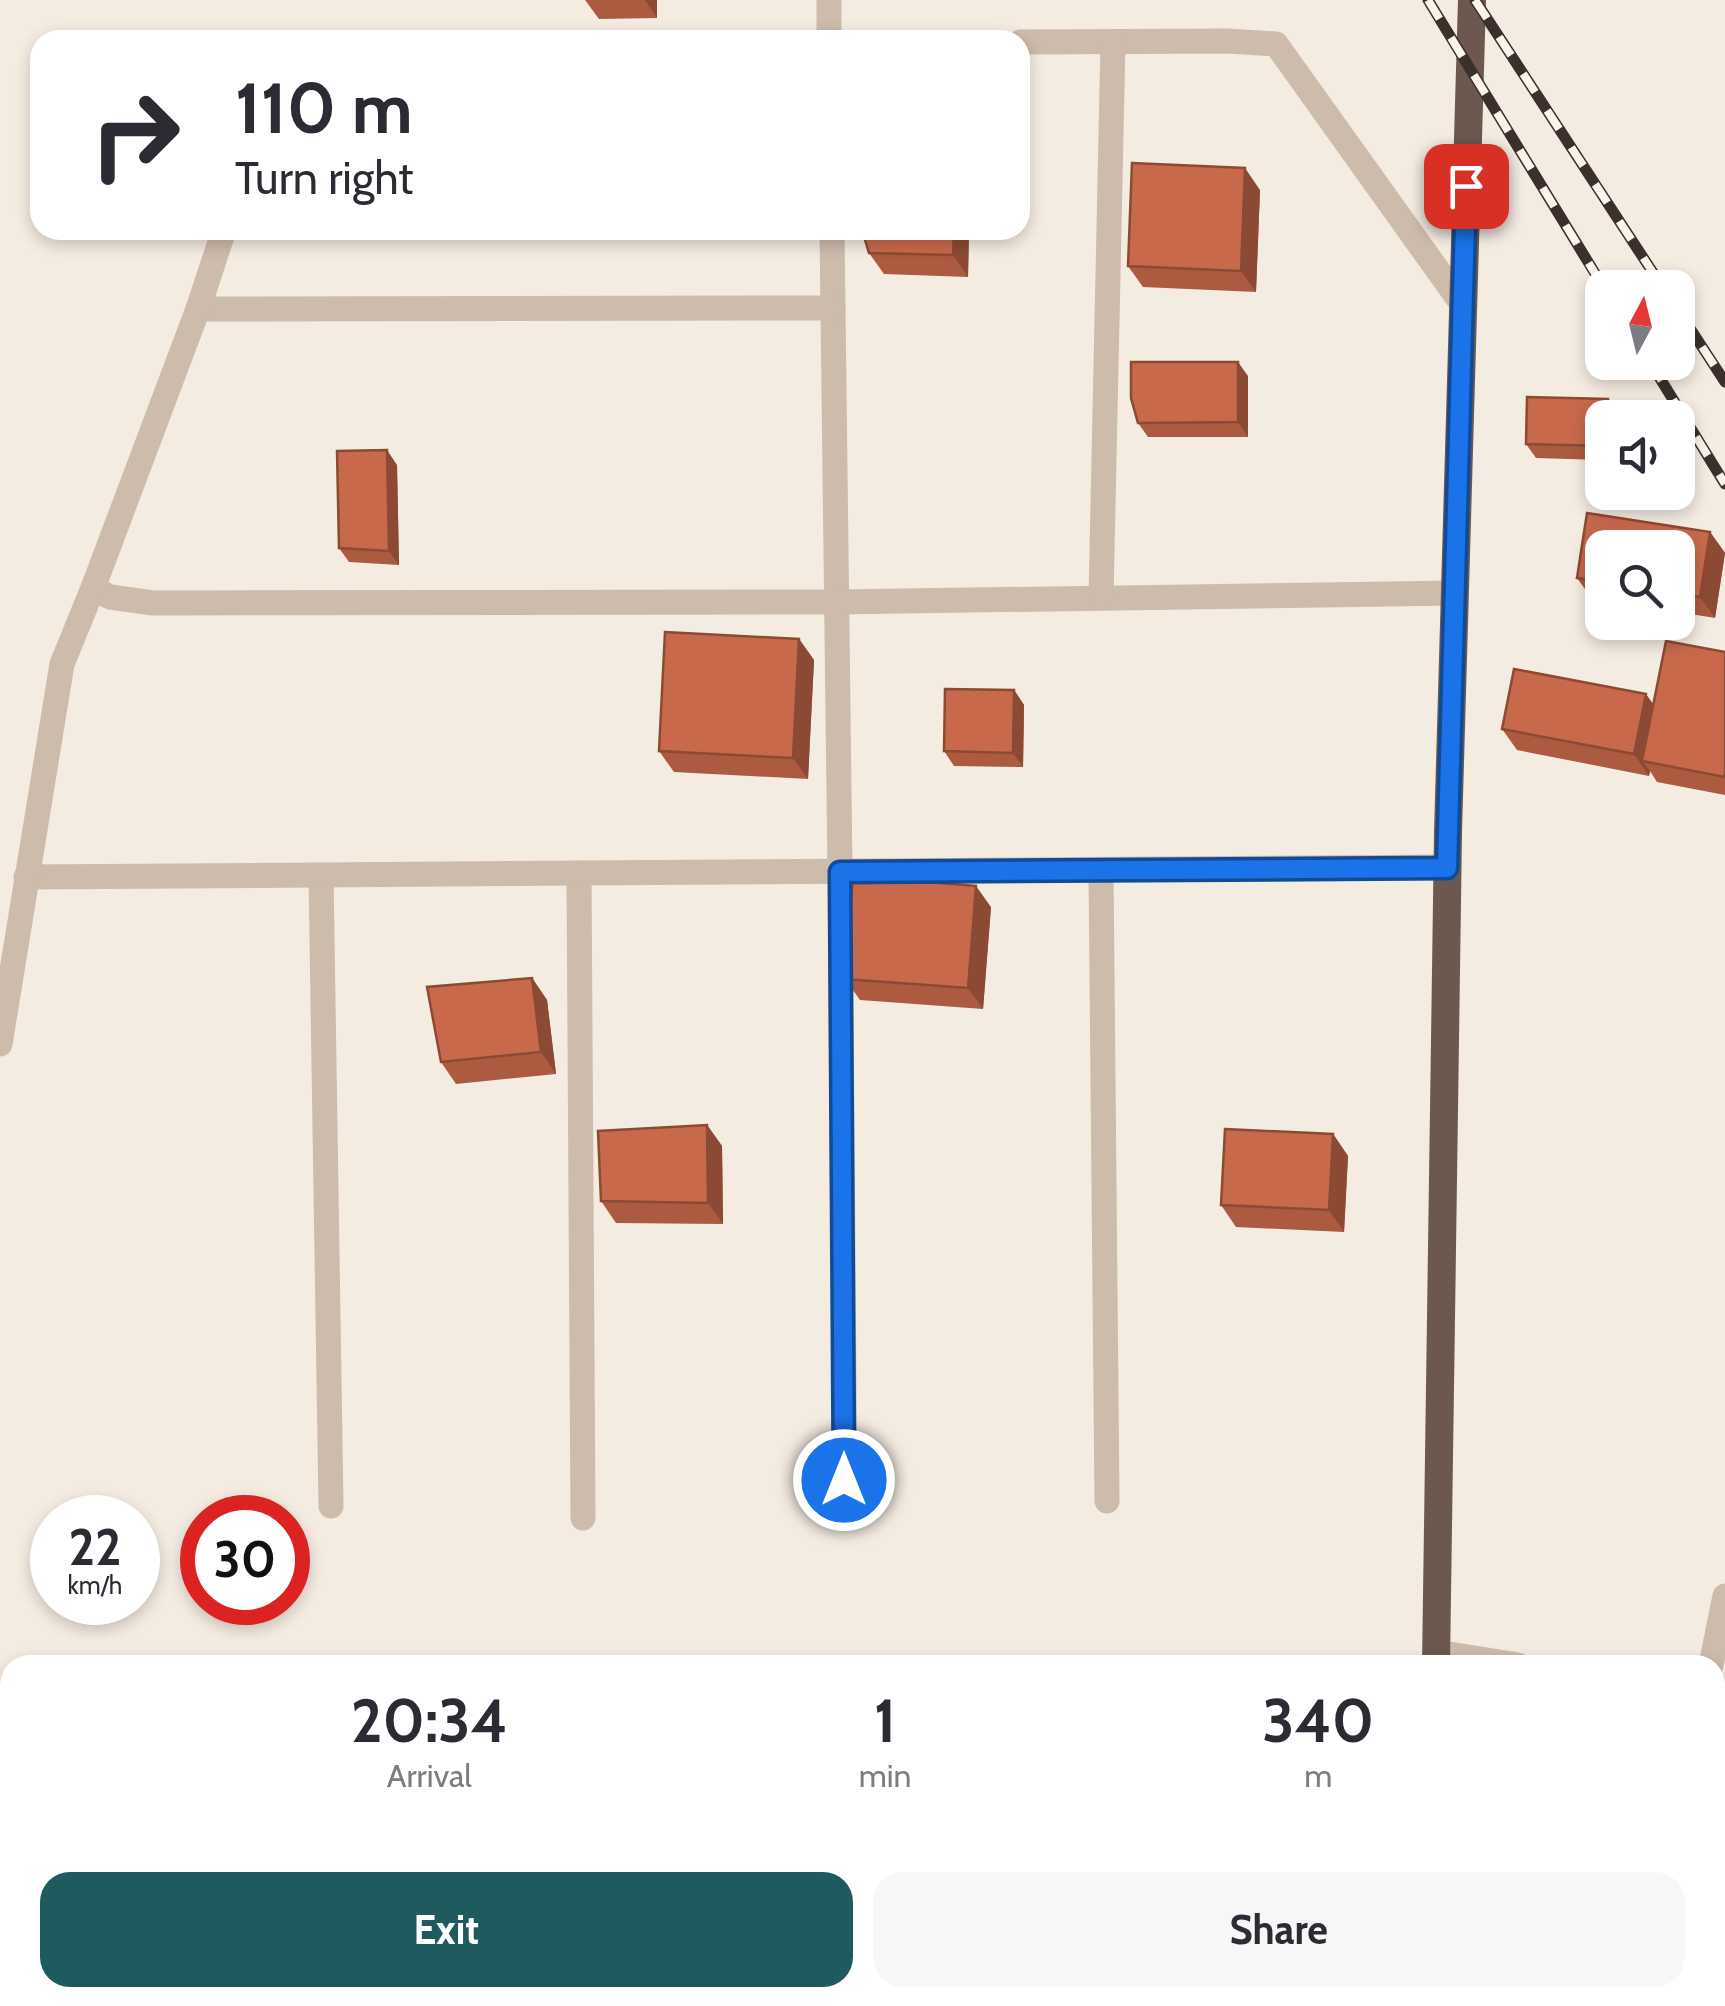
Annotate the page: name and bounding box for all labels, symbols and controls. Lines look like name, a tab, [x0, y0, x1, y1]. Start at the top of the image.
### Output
text: 110 m	[235, 65, 413, 151]
icon: right	[70, 70, 200, 200]
pin	[1424, 144, 1509, 229]
text: Turn right	[235, 151, 414, 205]
icon: arrive	[1439, 159, 1494, 214]
north arrow	[1585, 270, 1695, 380]
map controls	[1585, 270, 1695, 640]
button: sound	[1585, 400, 1695, 510]
button: search	[1585, 530, 1695, 640]
position arrow	[792, 1428, 896, 1532]
speed limit sign: 30	[180, 1495, 310, 1625]
text: 22	[69, 1517, 121, 1578]
text: km/h	[68, 1570, 122, 1600]
text: 20:34	[351, 1684, 508, 1757]
text: 1	[874, 1684, 896, 1757]
text: 340	[1262, 1684, 1374, 1757]
text: Arrival	[387, 1756, 472, 1795]
text: min	[859, 1756, 911, 1795]
text: m	[1304, 1756, 1332, 1795]
button: Exit	[40, 1872, 853, 1987]
button: Share	[873, 1872, 1685, 1987]

